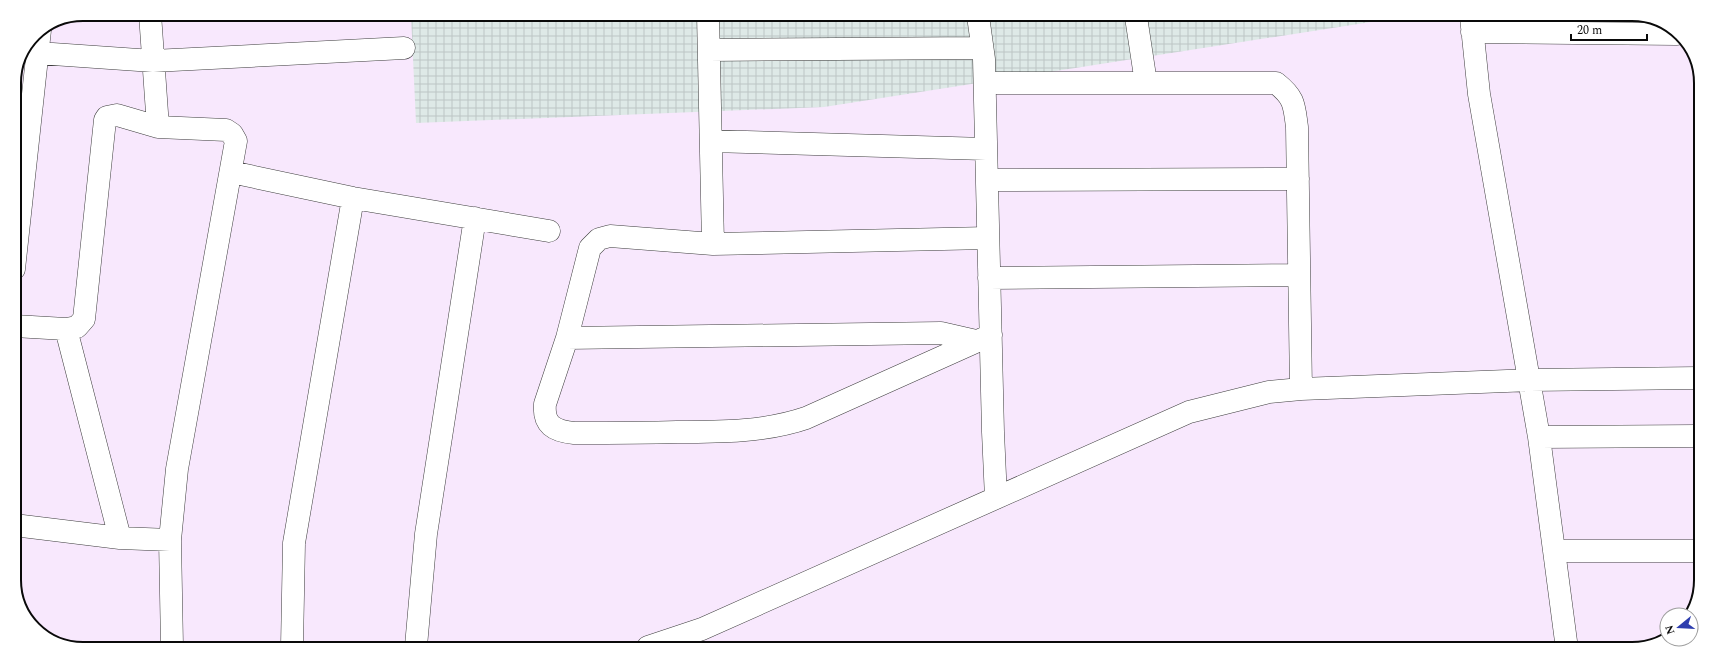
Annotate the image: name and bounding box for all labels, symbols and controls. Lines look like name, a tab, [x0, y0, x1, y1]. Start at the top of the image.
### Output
scale bar	[1571, 16, 1647, 42]
text: 20 m	[1577, 21, 1602, 40]
north arrow	[1659, 607, 1699, 647]
text: N	[1660, 623, 1679, 637]

